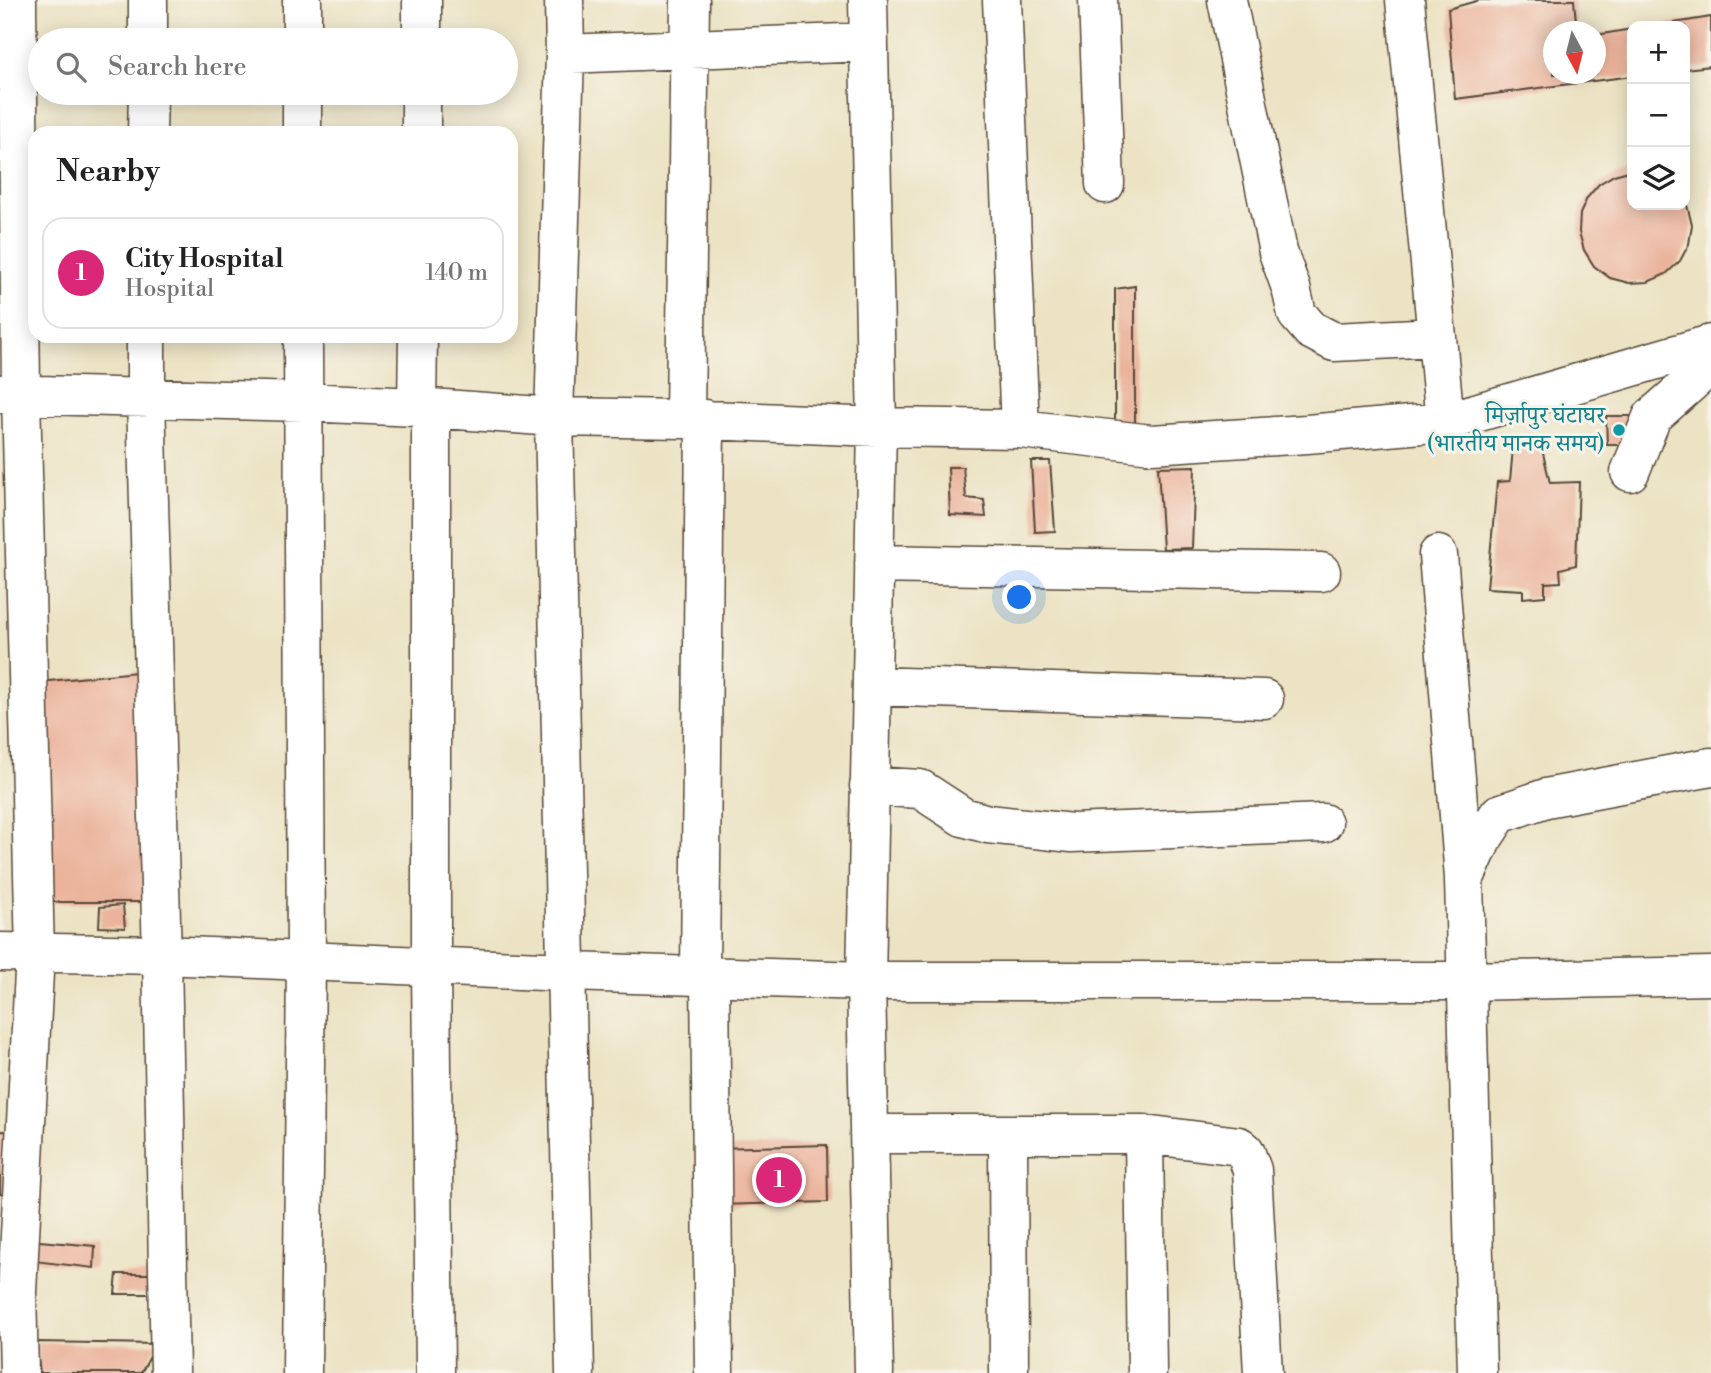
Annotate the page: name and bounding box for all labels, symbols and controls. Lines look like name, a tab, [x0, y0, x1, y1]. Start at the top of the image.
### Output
north arrow	[1543, 21, 1606, 84]
map controls	[1627, 21, 1690, 210]
button: +	[1627, 21, 1690, 84]
search box	[28, 28, 518, 105]
icon: search	[52, 48, 90, 86]
text: Search here	[108, 51, 247, 83]
button: −	[1627, 84, 1690, 147]
button: layers	[1627, 147, 1690, 210]
text: Nearby	[56, 153, 160, 191]
text: City Hospital	[125, 243, 283, 275]
text: 1	[75, 259, 87, 287]
text: 140 m	[425, 259, 488, 287]
text: Hospital	[125, 275, 214, 303]
place label: मिर्ज़ापुर घंटाघर (भारतीय मानक समय)	[1427, 401, 1606, 459]
marker: मिर्ज़ापुर घंटाघर (भारतीय मानक समय)	[1611, 422, 1627, 438]
your location	[1002, 580, 1036, 614]
pin: 1	[756, 1154, 802, 1206]

